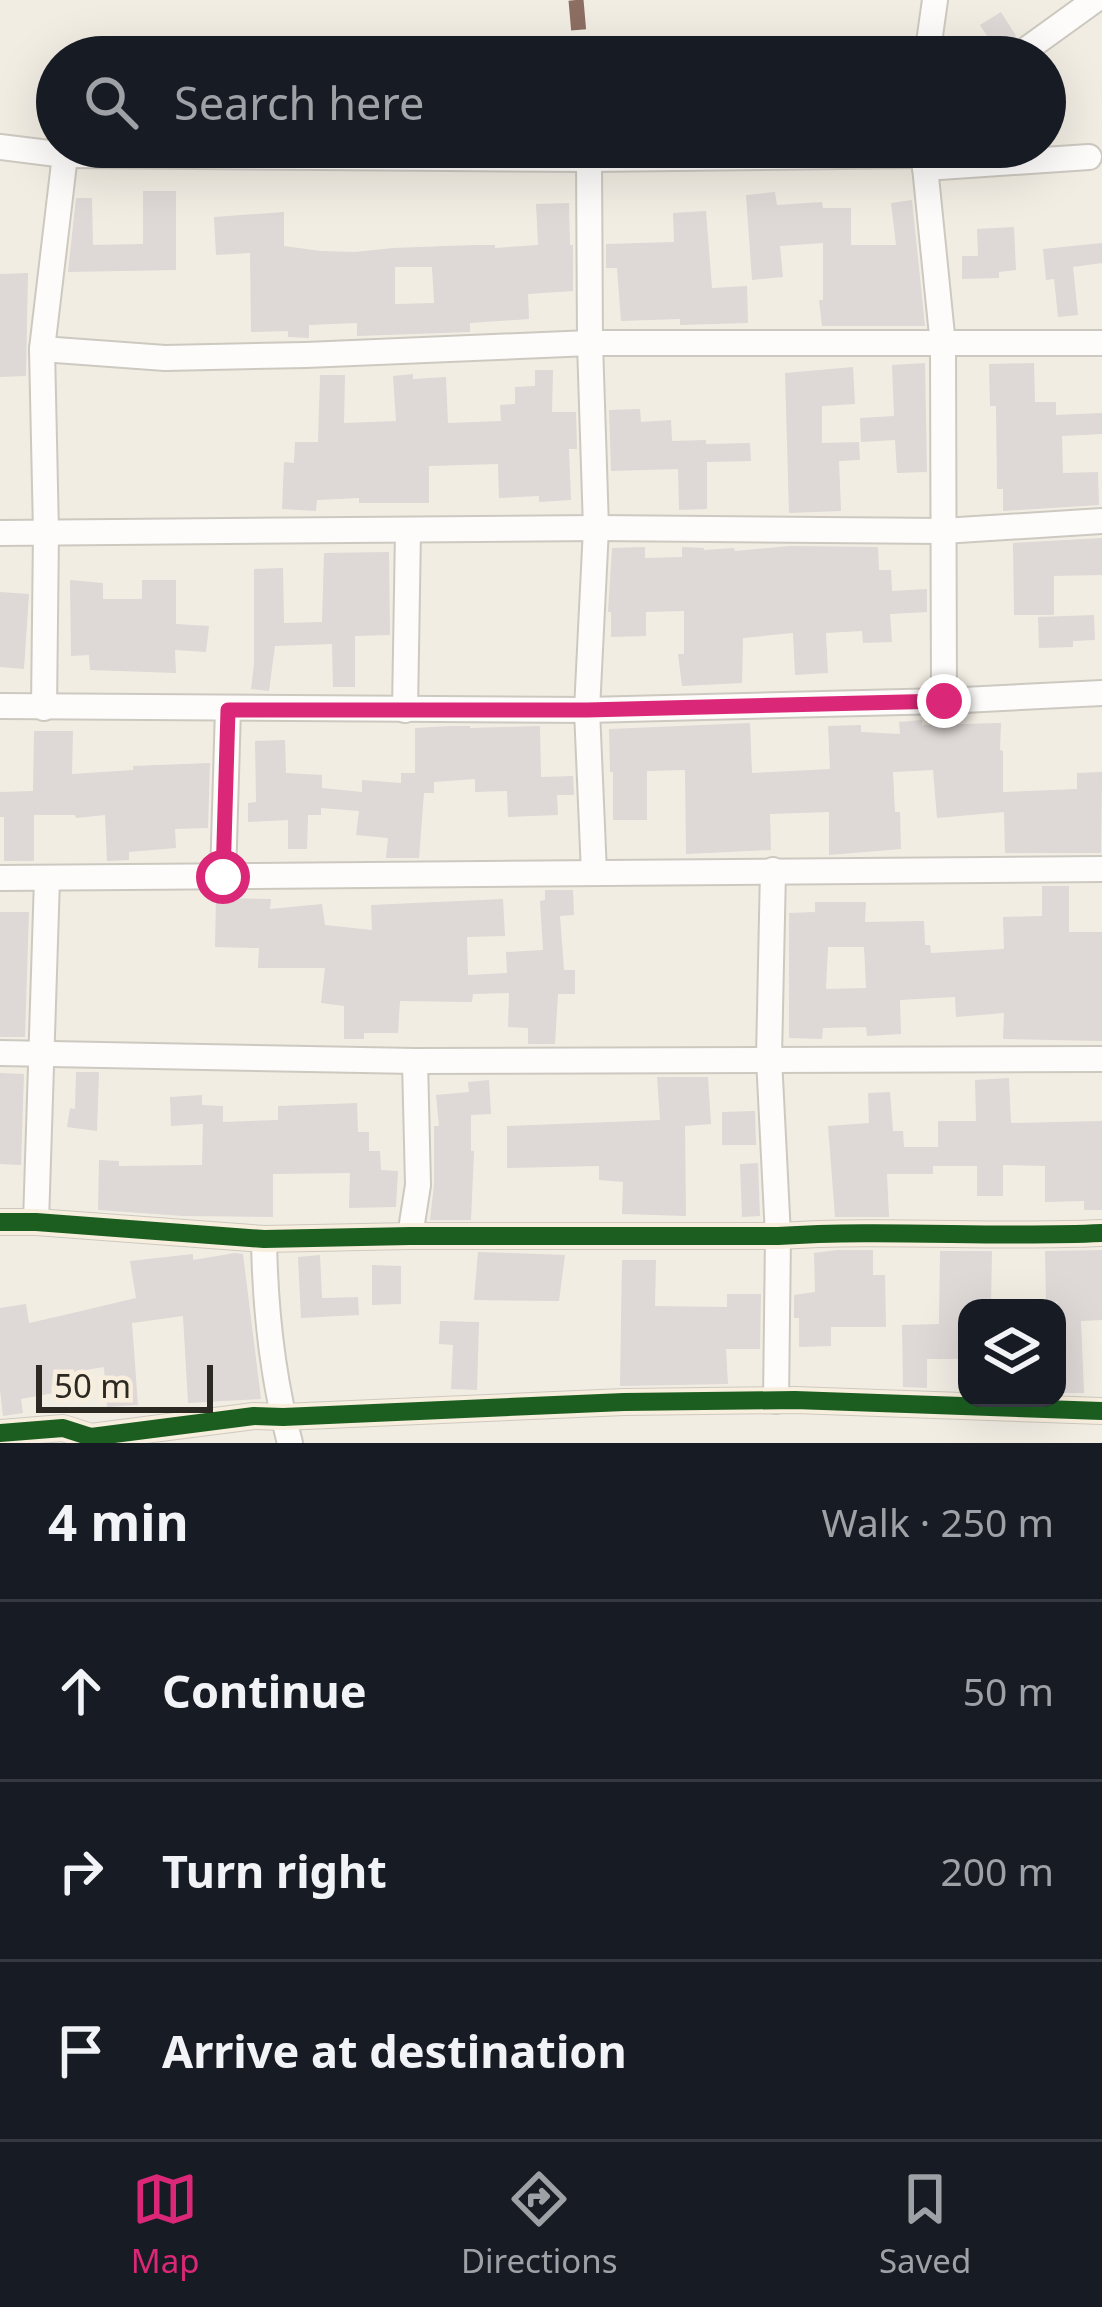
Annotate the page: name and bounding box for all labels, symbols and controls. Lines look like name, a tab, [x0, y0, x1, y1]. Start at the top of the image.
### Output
search box	[36, 36, 1066, 168]
icon: search	[78, 69, 144, 135]
text: Search here	[174, 72, 424, 133]
route end	[917, 674, 971, 728]
route start	[196, 850, 250, 904]
map controls	[958, 1299, 1066, 1407]
button: layers	[958, 1299, 1066, 1407]
scale bar	[36, 1359, 213, 1412]
text: 50 m	[54, 1363, 131, 1408]
text: 4 min	[48, 1486, 189, 1556]
text: Walk · 250 m	[821, 1495, 1054, 1548]
icon: ahead	[48, 1658, 114, 1724]
text: Continue	[162, 1660, 367, 1721]
text: 50 m	[963, 1664, 1054, 1717]
icon: right	[48, 1838, 114, 1904]
text: Turn right	[162, 1840, 387, 1901]
text: 200 m	[940, 1844, 1054, 1897]
icon: arrive	[48, 2018, 114, 2084]
text: Arrive at destination	[162, 2020, 627, 2081]
tab: Map	[131, 2166, 199, 2283]
tab: Directions	[461, 2166, 618, 2283]
tab: Saved	[879, 2166, 971, 2283]

